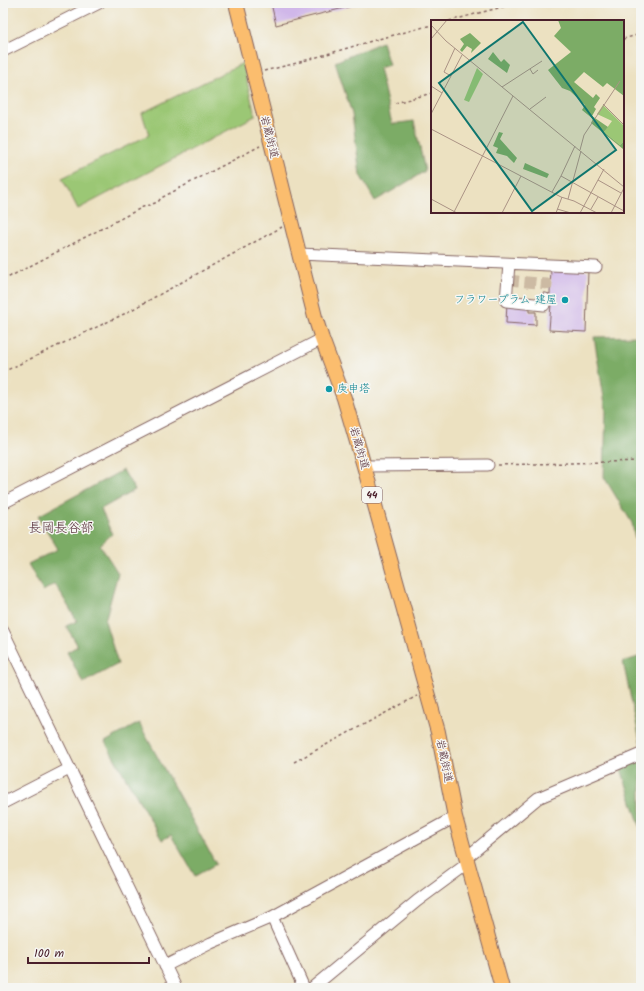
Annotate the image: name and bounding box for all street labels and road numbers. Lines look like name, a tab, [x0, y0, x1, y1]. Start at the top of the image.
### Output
street label: 岩蔵街道	[255, 113, 283, 161]
street label: 岩蔵街道	[344, 424, 374, 472]
road number: 44	[362, 487, 382, 503]
street label: 岩蔵街道	[431, 738, 457, 784]

